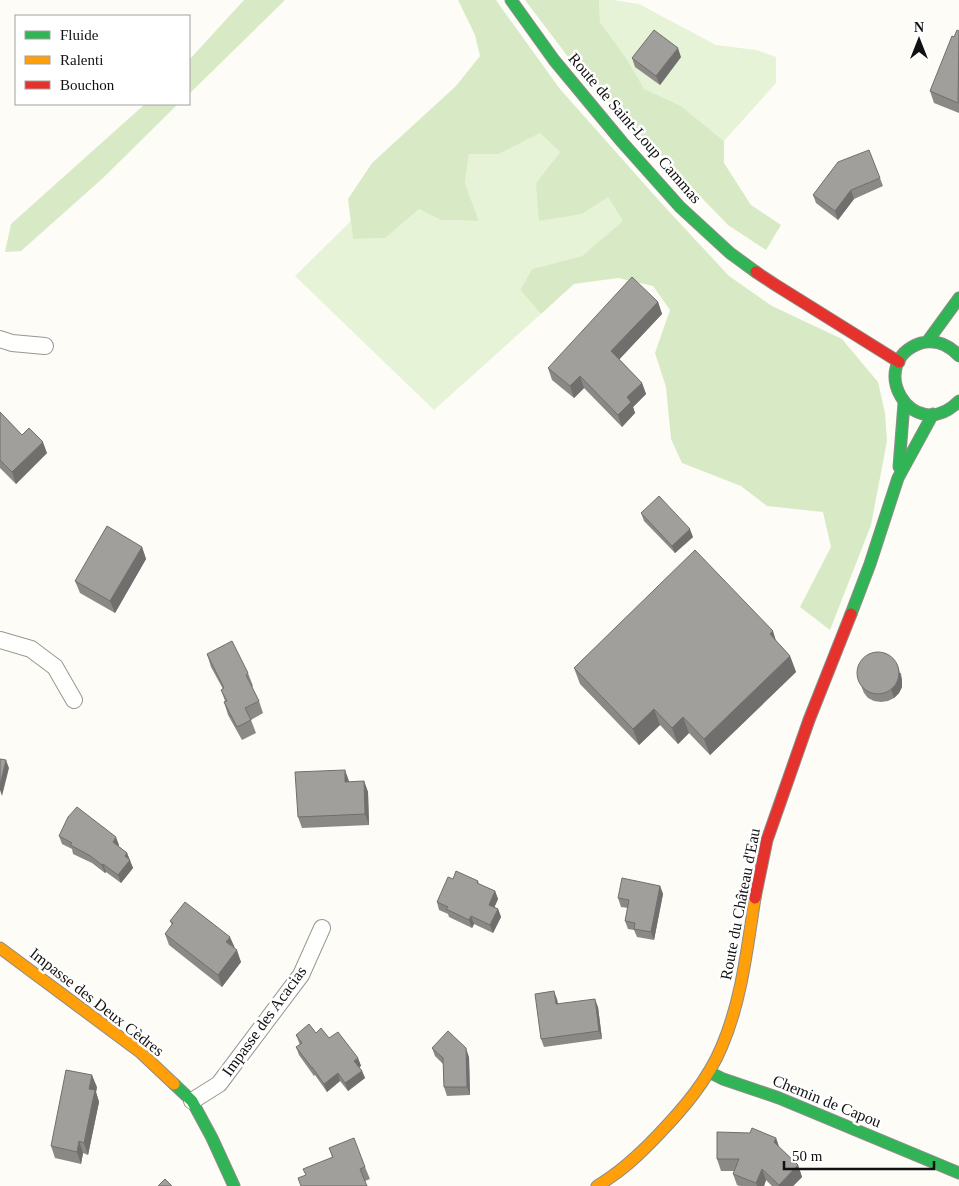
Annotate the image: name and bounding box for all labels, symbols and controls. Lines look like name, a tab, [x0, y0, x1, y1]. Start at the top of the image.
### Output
legend	[15, 15, 190, 105]
north arrow	[894, 15, 944, 65]
text: N	[914, 20, 924, 35]
text: Fluide	[60, 27, 99, 43]
street label: Route de Saint-Loup Cammas	[564, 49, 705, 207]
text: Ralenti	[60, 52, 103, 68]
text: Bouchon	[60, 77, 115, 93]
street label: Route du Château d'Eau	[717, 827, 763, 981]
street label: Impasse des Deux Cèdres	[26, 945, 167, 1060]
street label: Impasse des Acacias	[218, 963, 310, 1080]
street label: Chemin de Capou	[770, 1071, 884, 1131]
scale bar	[784, 1138, 934, 1170]
text: 50 m	[792, 1148, 823, 1164]

